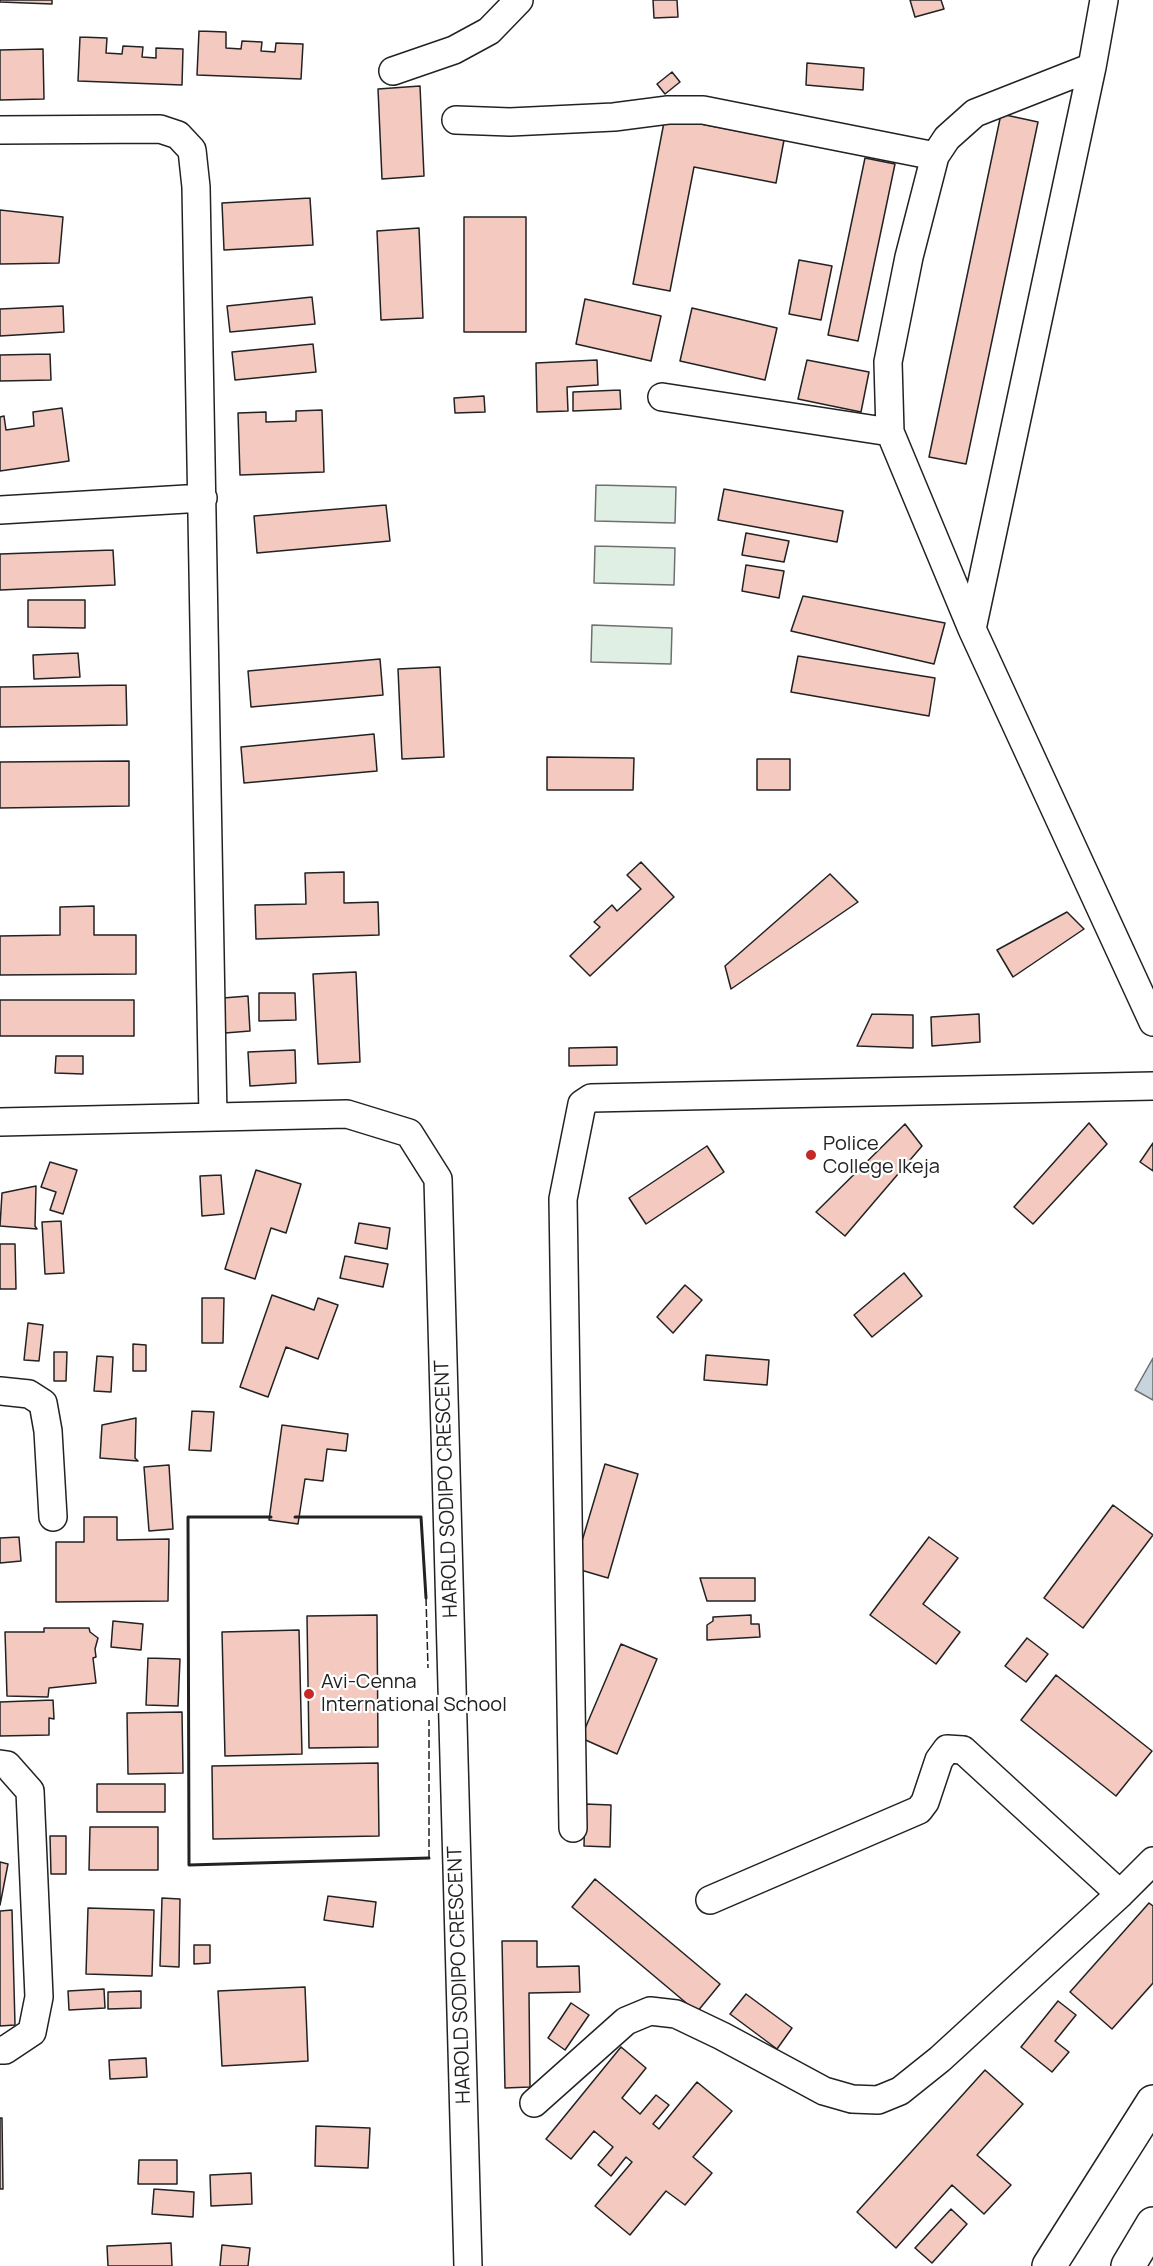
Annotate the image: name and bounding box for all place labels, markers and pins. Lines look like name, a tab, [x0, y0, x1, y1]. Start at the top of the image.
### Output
place label: Police College Ikeja	[823, 1132, 940, 1179]
marker: Police College Ikeja	[804, 1148, 818, 1162]
place label: Avi-Cenna International School	[321, 1670, 507, 1717]
marker: Avi-Cenna International School	[302, 1687, 316, 1701]

